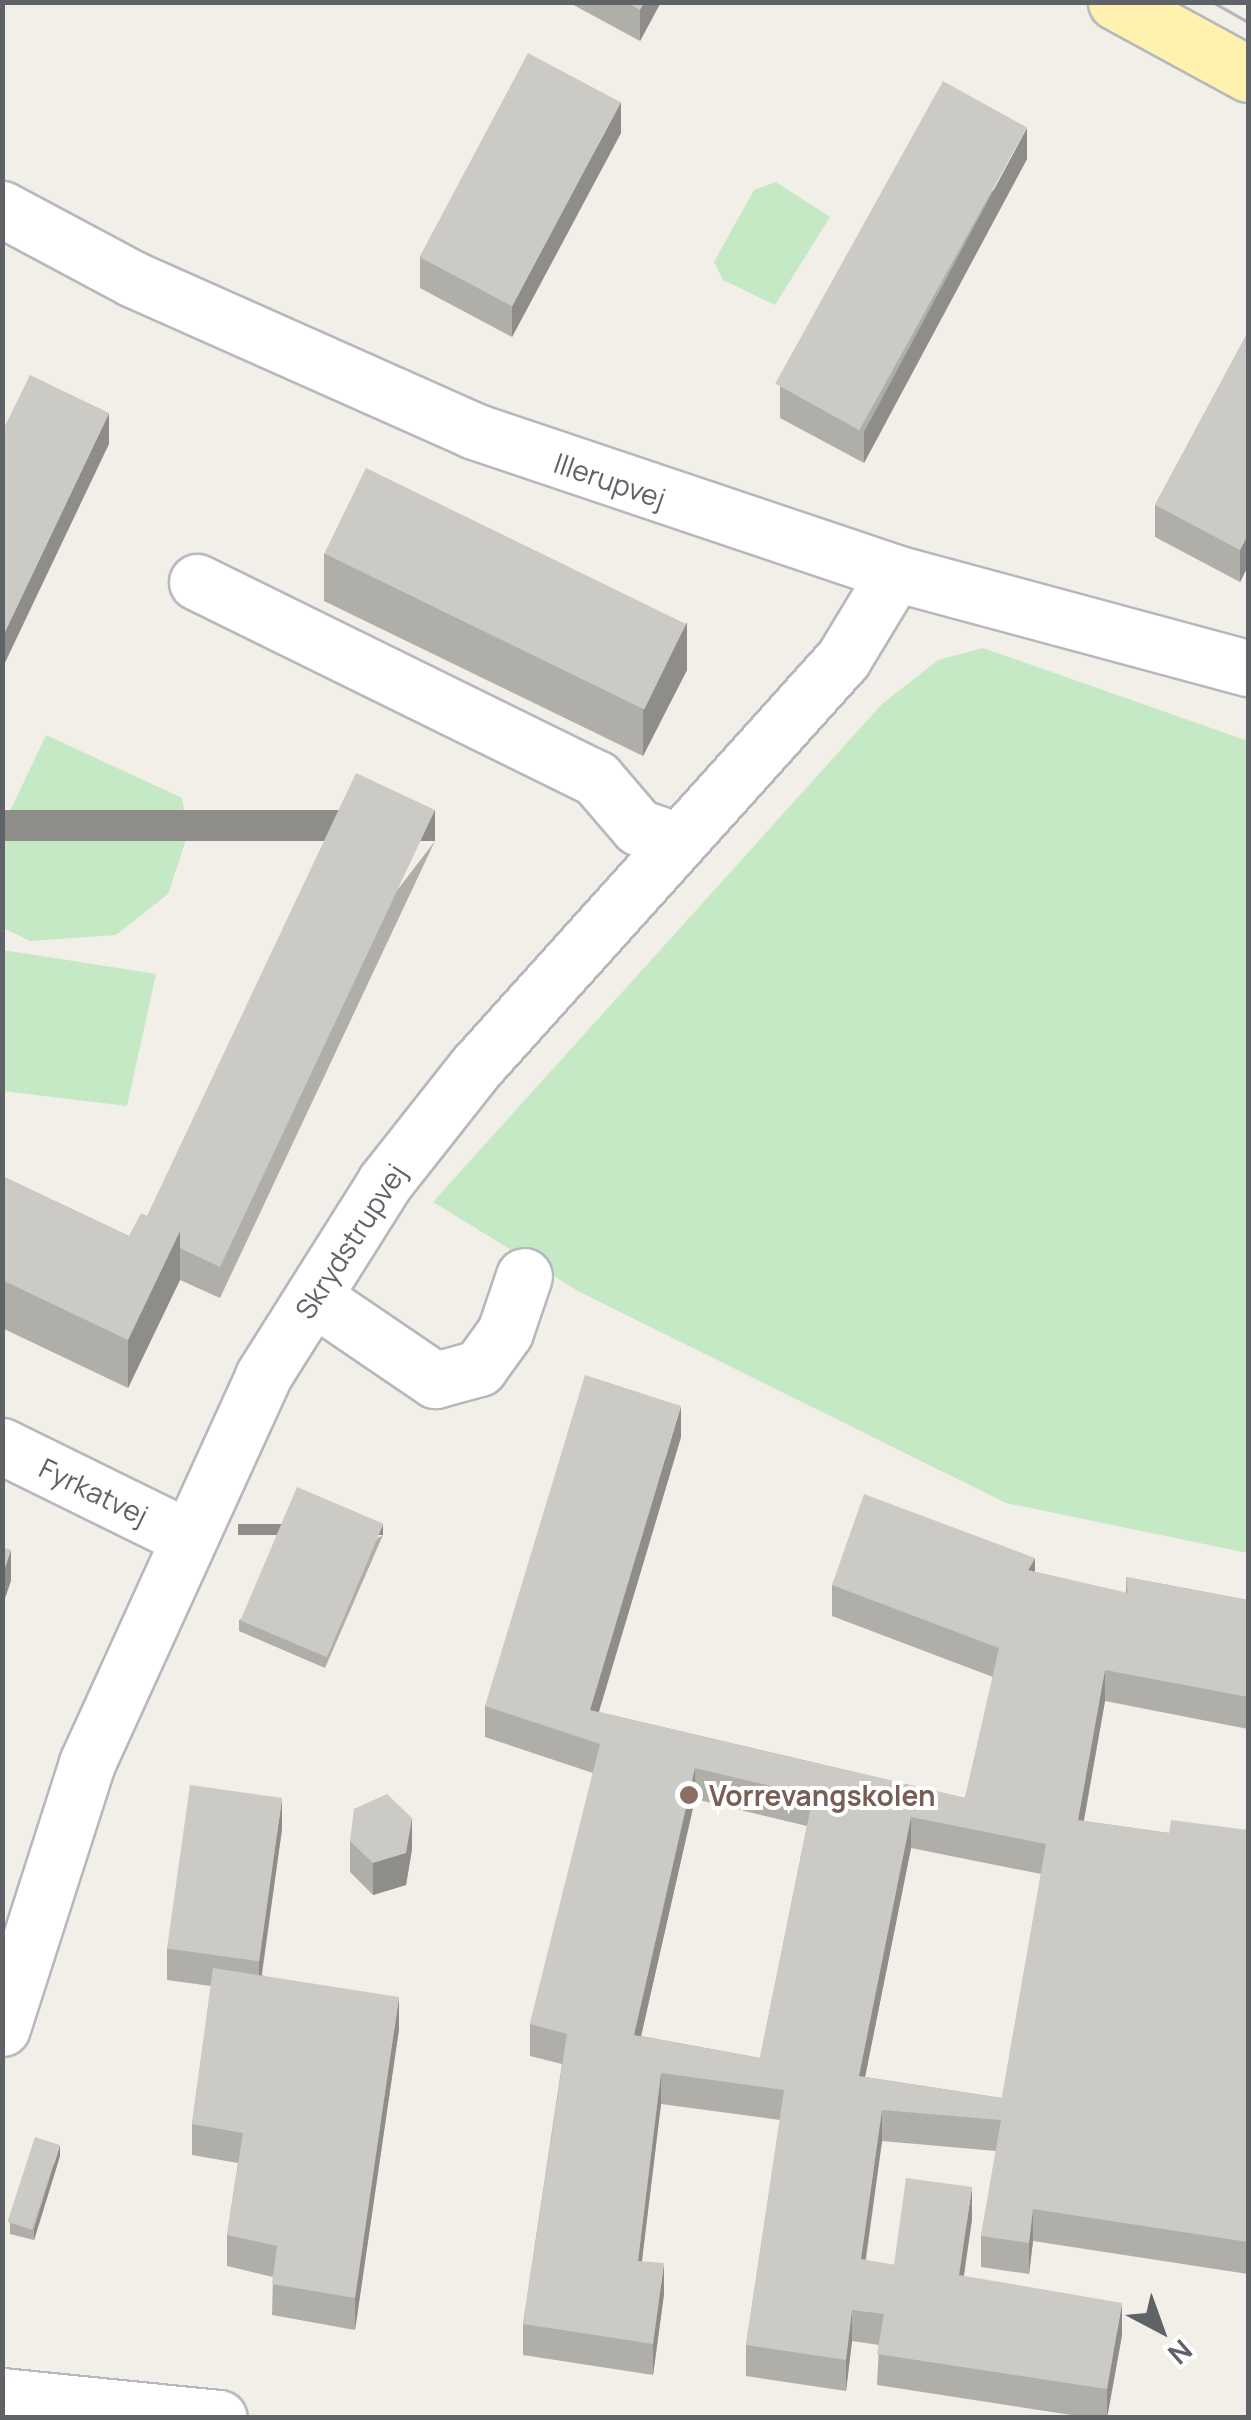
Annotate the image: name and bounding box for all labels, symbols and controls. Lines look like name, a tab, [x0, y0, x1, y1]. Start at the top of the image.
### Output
street label: Illerupvej	[550, 445, 670, 515]
street label: Skrydstrupvej	[288, 1157, 412, 1325]
street label: Fyrkatvej	[34, 1450, 154, 1532]
place label: Vorrevangskolen	[709, 1778, 936, 1812]
marker: Vorrevangskolen	[678, 1784, 700, 1806]
north arrow	[1111, 2280, 1211, 2380]
text: N	[1161, 2332, 1201, 2374]

